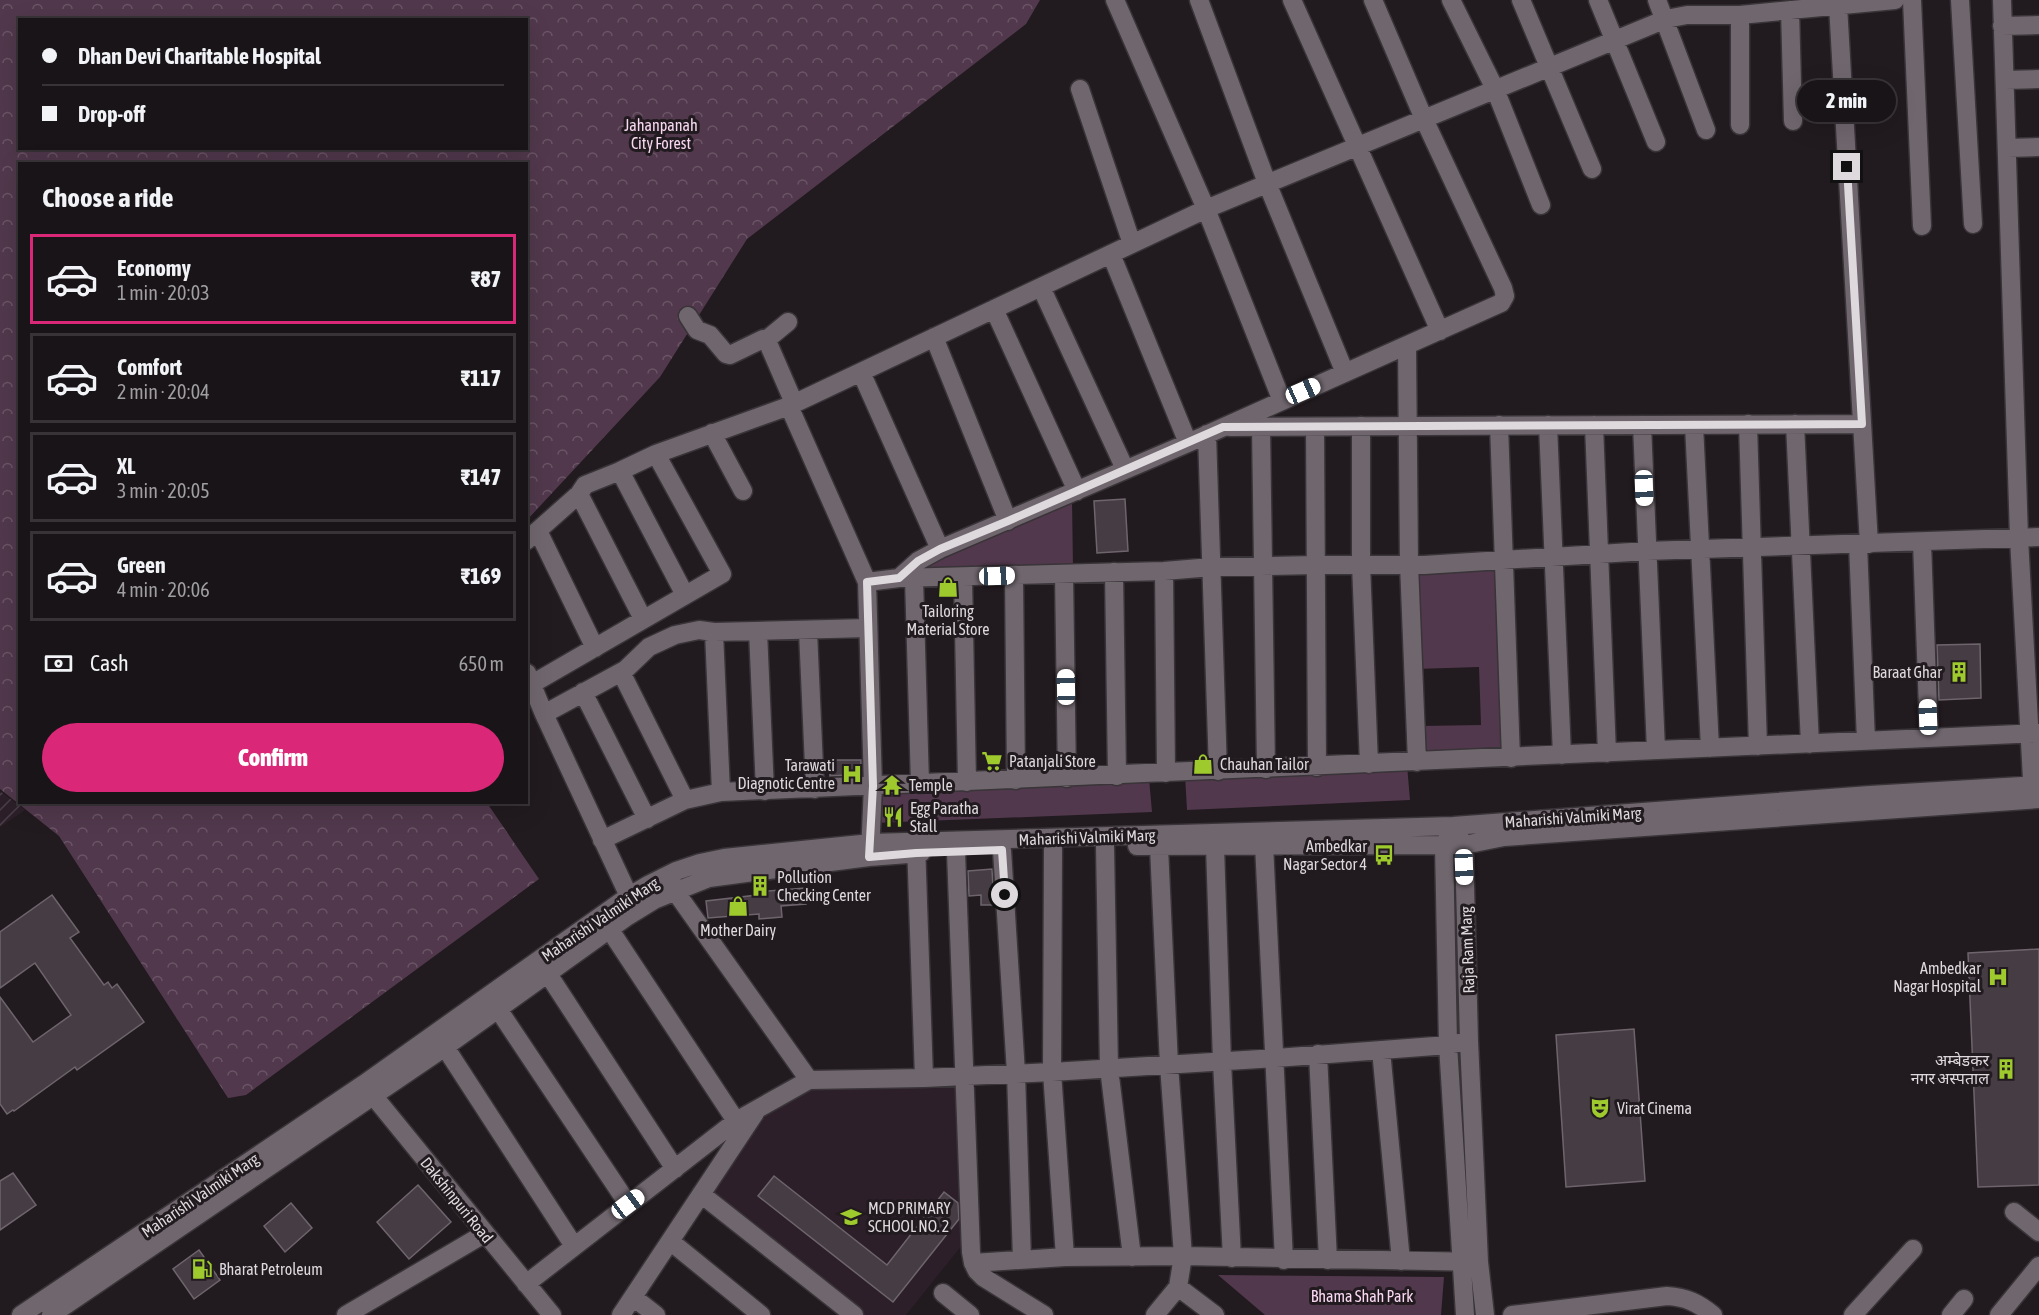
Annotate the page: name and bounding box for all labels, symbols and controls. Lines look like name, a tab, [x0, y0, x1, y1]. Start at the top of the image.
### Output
text: Dhan Devi Charitable Hospital	[78, 43, 321, 69]
callout: 2 min	[1798, 80, 1896, 122]
text: 2 min	[1826, 89, 1867, 112]
text: Drop-off	[78, 101, 145, 127]
park label: Jahanpanah City Forest	[624, 116, 698, 153]
route end	[1833, 153, 1860, 180]
text: Choose a ride	[42, 182, 174, 213]
icon: car	[45, 252, 99, 306]
text: Economy	[117, 255, 191, 281]
text: ₹87	[471, 266, 501, 292]
text: 1 min · 20:03	[117, 281, 210, 304]
icon: car	[45, 351, 99, 405]
text: Comfort	[117, 354, 182, 380]
text: ₹117	[461, 365, 501, 391]
car	[1283, 375, 1323, 407]
text: 2 min · 20:04	[117, 380, 210, 403]
icon: car	[45, 450, 99, 504]
text: XL	[117, 453, 135, 479]
text: ₹147	[461, 464, 501, 490]
car	[1634, 470, 1654, 506]
text: 3 min · 20:05	[117, 479, 210, 502]
icon: car	[45, 549, 99, 603]
text: Green	[117, 552, 166, 578]
text: ₹169	[461, 563, 501, 589]
car	[979, 566, 1015, 586]
shop icon: Tailoring Material Store	[936, 575, 960, 599]
text: 4 min · 20:06	[117, 578, 210, 601]
place label: Tailoring Material Store	[907, 602, 989, 638]
icon: cash	[42, 647, 75, 680]
text: Cash	[90, 650, 129, 676]
text: 650 m	[459, 652, 504, 675]
building icon: Baraat Ghar	[1947, 660, 1971, 684]
place label: Baraat Ghar	[1872, 663, 1942, 681]
car	[1057, 669, 1075, 705]
car	[1918, 699, 1938, 735]
button: Confirm	[42, 723, 504, 792]
supermarket icon: Patanjali Store	[980, 749, 1004, 773]
place label: Patanjali Store	[1009, 752, 1096, 771]
shop icon: Chauhan Tailor	[1191, 752, 1215, 776]
place label: Chauhan Tailor	[1220, 755, 1309, 773]
place label: Tarawati Diagnotic Centre	[738, 756, 835, 793]
hospital icon: Tarawati Diagnotic Centre	[840, 762, 864, 786]
temple icon: Temple	[880, 773, 904, 797]
place label: Temple	[909, 776, 953, 795]
place label: Egg Paratha Stall	[910, 799, 979, 835]
street label: Maharishi Valmiki Marg	[1504, 803, 1642, 832]
restaurant icon: Egg Paratha Stall	[881, 805, 905, 829]
street label: Maharishi Valmiki Marg	[1018, 826, 1156, 849]
place label: Ambedkar Nagar Sector 4	[1283, 837, 1367, 874]
bus stop icon: Ambedkar Nagar Sector 4	[1372, 843, 1396, 867]
car	[1454, 849, 1474, 885]
place label: Pollution Checking Center	[777, 868, 871, 905]
street label: Maharishi Valmiki Marg	[538, 873, 662, 966]
building icon: Pollution Checking Center	[748, 874, 772, 898]
route start	[991, 881, 1018, 908]
shop icon: Mother Dairy	[726, 894, 750, 918]
street label: Raja Ram Marg	[1456, 906, 1479, 994]
place label: Mother Dairy	[700, 921, 776, 940]
place label: Ambedkar Nagar Hospital	[1893, 959, 1982, 996]
hospital icon: Ambedkar Nagar Hospital	[1986, 965, 2010, 989]
place label: अम्बेडकर नगर अस्पताल	[1911, 1051, 1990, 1087]
building icon: अम्बेडकर नगर अस्पताल	[1994, 1057, 2018, 1081]
theatre icon: Virat Cinema	[1588, 1096, 1612, 1120]
place label: Virat Cinema	[1617, 1099, 1692, 1117]
street label: Maharishi Valmiki Marg	[138, 1149, 262, 1242]
street label: Dakshinpuri Road	[416, 1154, 497, 1247]
car	[608, 1186, 648, 1222]
place label: MCD PRIMARY SCHOOL NO. 2	[868, 1199, 951, 1235]
school or university icon: MCD PRIMARY SCHOOL NO. 2	[839, 1205, 863, 1229]
fuel station icon: Bharat Petroleum	[190, 1257, 214, 1281]
place label: Bharat Petroleum	[219, 1260, 323, 1278]
park label: Bhama Shah Park	[1311, 1287, 1413, 1305]

